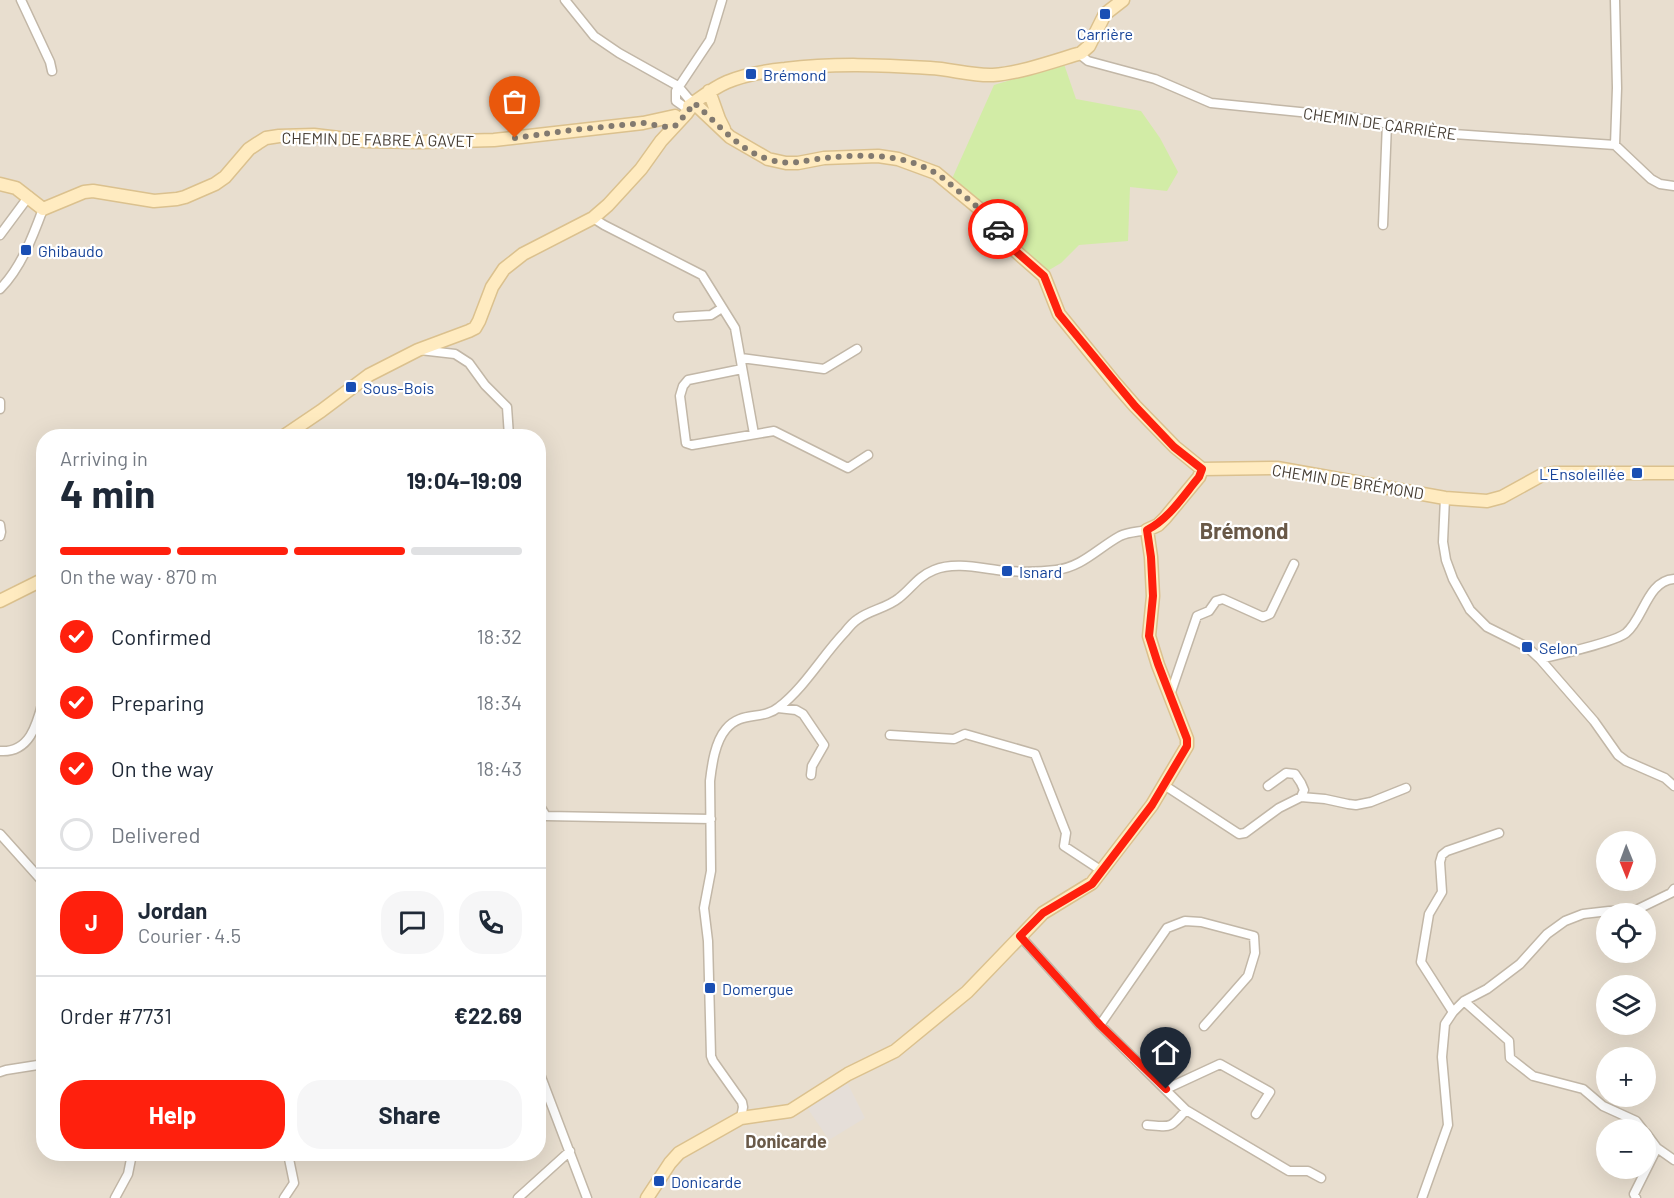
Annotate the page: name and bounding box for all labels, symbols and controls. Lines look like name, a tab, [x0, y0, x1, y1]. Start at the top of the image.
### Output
marker: Carrière	[1098, 7, 1112, 21]
place label: Carrière	[1077, 24, 1133, 43]
place label: Brémond	[763, 65, 826, 84]
marker: Brémond	[744, 67, 758, 81]
pin	[489, 76, 540, 138]
icon: bag	[498, 85, 531, 118]
street label: CHEMIN DE CARRIÈRE	[1302, 103, 1458, 143]
street label: CHEMIN DE FABRE À GAVET	[282, 128, 474, 150]
courier	[968, 199, 1028, 259]
icon: car	[982, 213, 1015, 246]
place label: Ghibaudo	[38, 241, 103, 260]
marker: Ghibaudo	[19, 243, 33, 257]
place label: Sous-Bois	[363, 378, 434, 397]
marker: Sous-Bois	[344, 380, 358, 394]
text: Arriving in	[60, 446, 148, 470]
street label: CHEMIN DE BRÉMOND	[1271, 460, 1425, 502]
place label: L'Ensoleillée	[1539, 464, 1625, 483]
marker: L'Ensoleillée	[1630, 466, 1644, 480]
text: 19:04–19:09	[406, 467, 522, 493]
text: 4 min	[60, 469, 155, 516]
district label: Brémond	[1200, 517, 1288, 543]
place label: Isnard	[1019, 562, 1062, 581]
text: On the way · 870 m	[60, 564, 217, 588]
marker: Isnard	[1000, 564, 1014, 578]
icon: check	[60, 620, 93, 653]
text: Confirmed	[111, 623, 211, 649]
text: 18:32	[477, 624, 522, 648]
place label: Selon	[1539, 638, 1578, 657]
marker: Selon	[1520, 640, 1534, 654]
icon: check	[60, 686, 93, 719]
text: Preparing	[111, 689, 204, 715]
text: 18:34	[476, 690, 522, 714]
icon: check	[60, 752, 93, 785]
text: On the way	[111, 755, 214, 781]
text: 18:43	[476, 756, 522, 780]
text: Delivered	[111, 821, 200, 847]
north arrow	[1596, 831, 1656, 891]
map controls	[1596, 831, 1656, 1179]
button: chat	[381, 891, 444, 954]
button: phone	[459, 891, 522, 954]
text: Jordan	[138, 897, 207, 923]
button: locate	[1596, 903, 1656, 963]
text: J	[85, 909, 98, 935]
text: Courier · 4.5	[138, 923, 241, 947]
button: layers	[1596, 975, 1656, 1035]
place label: Domergue	[722, 979, 794, 998]
marker: Domergue	[703, 981, 717, 995]
text: Order #7731	[60, 1002, 172, 1028]
text: €22.69	[454, 1002, 522, 1028]
pin	[1140, 1027, 1191, 1089]
icon: home	[1149, 1036, 1182, 1069]
button: +	[1596, 1047, 1656, 1107]
button: Help	[60, 1080, 285, 1149]
button: Share	[297, 1080, 522, 1149]
button: −	[1596, 1119, 1656, 1179]
district label: Donicarde	[745, 1130, 827, 1152]
place label: Donicarde	[671, 1172, 742, 1191]
marker: Donicarde	[652, 1174, 666, 1188]

